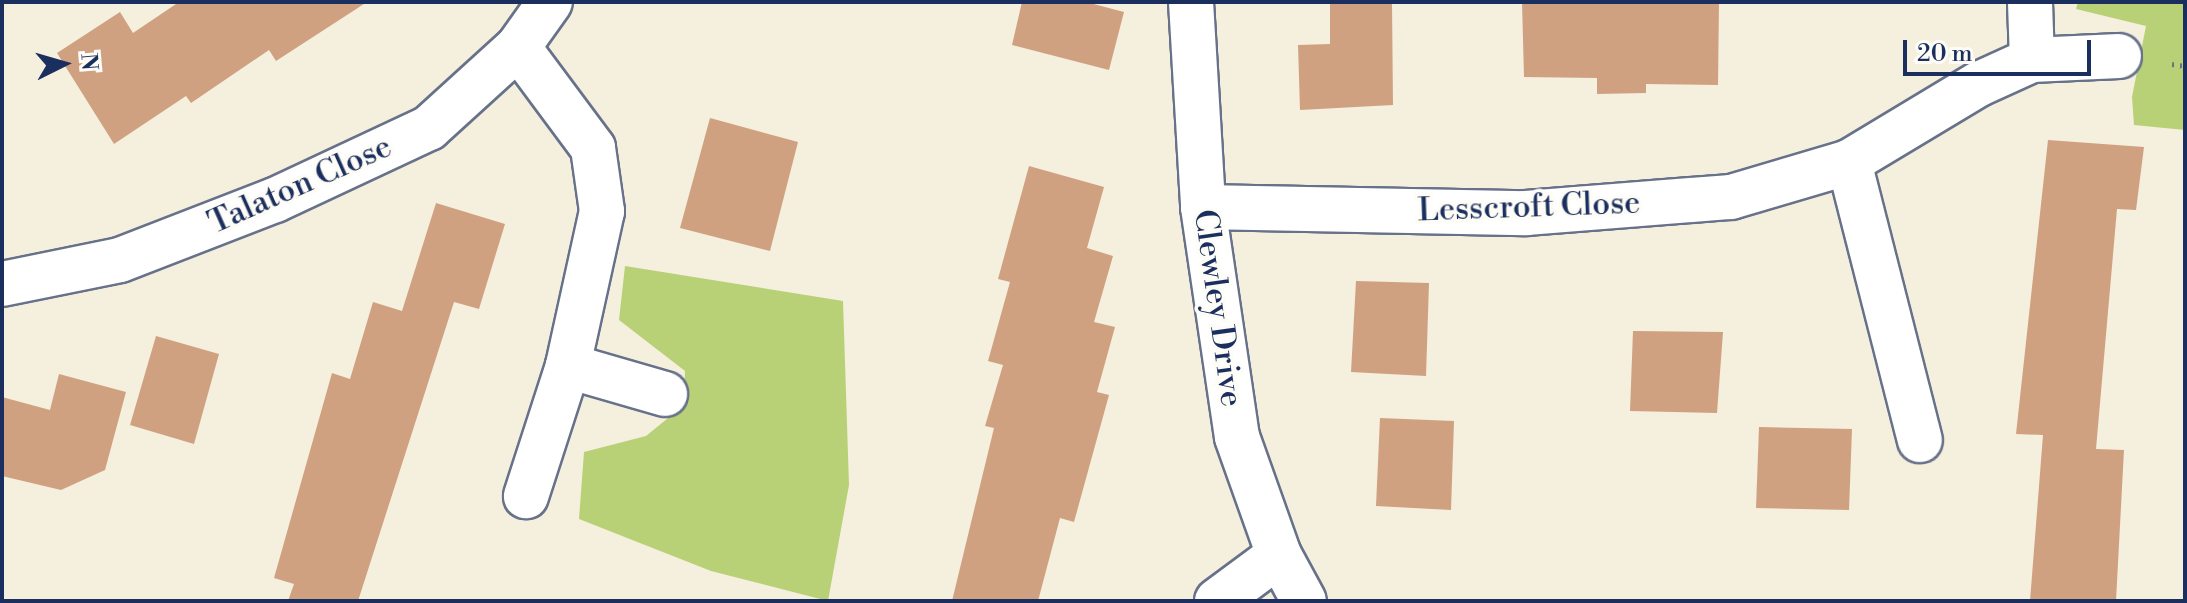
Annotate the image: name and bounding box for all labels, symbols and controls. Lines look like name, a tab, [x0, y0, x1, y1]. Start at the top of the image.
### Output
north arrow	[24, 24, 104, 104]
scale bar	[1907, 24, 2095, 74]
text: 20 m	[1917, 39, 1973, 69]
text: N	[74, 52, 103, 72]
street label: Talaton Close	[202, 127, 398, 243]
street label: Lesscroft Close	[1417, 184, 1641, 230]
street label: Clewley Drive	[1185, 207, 1251, 409]

